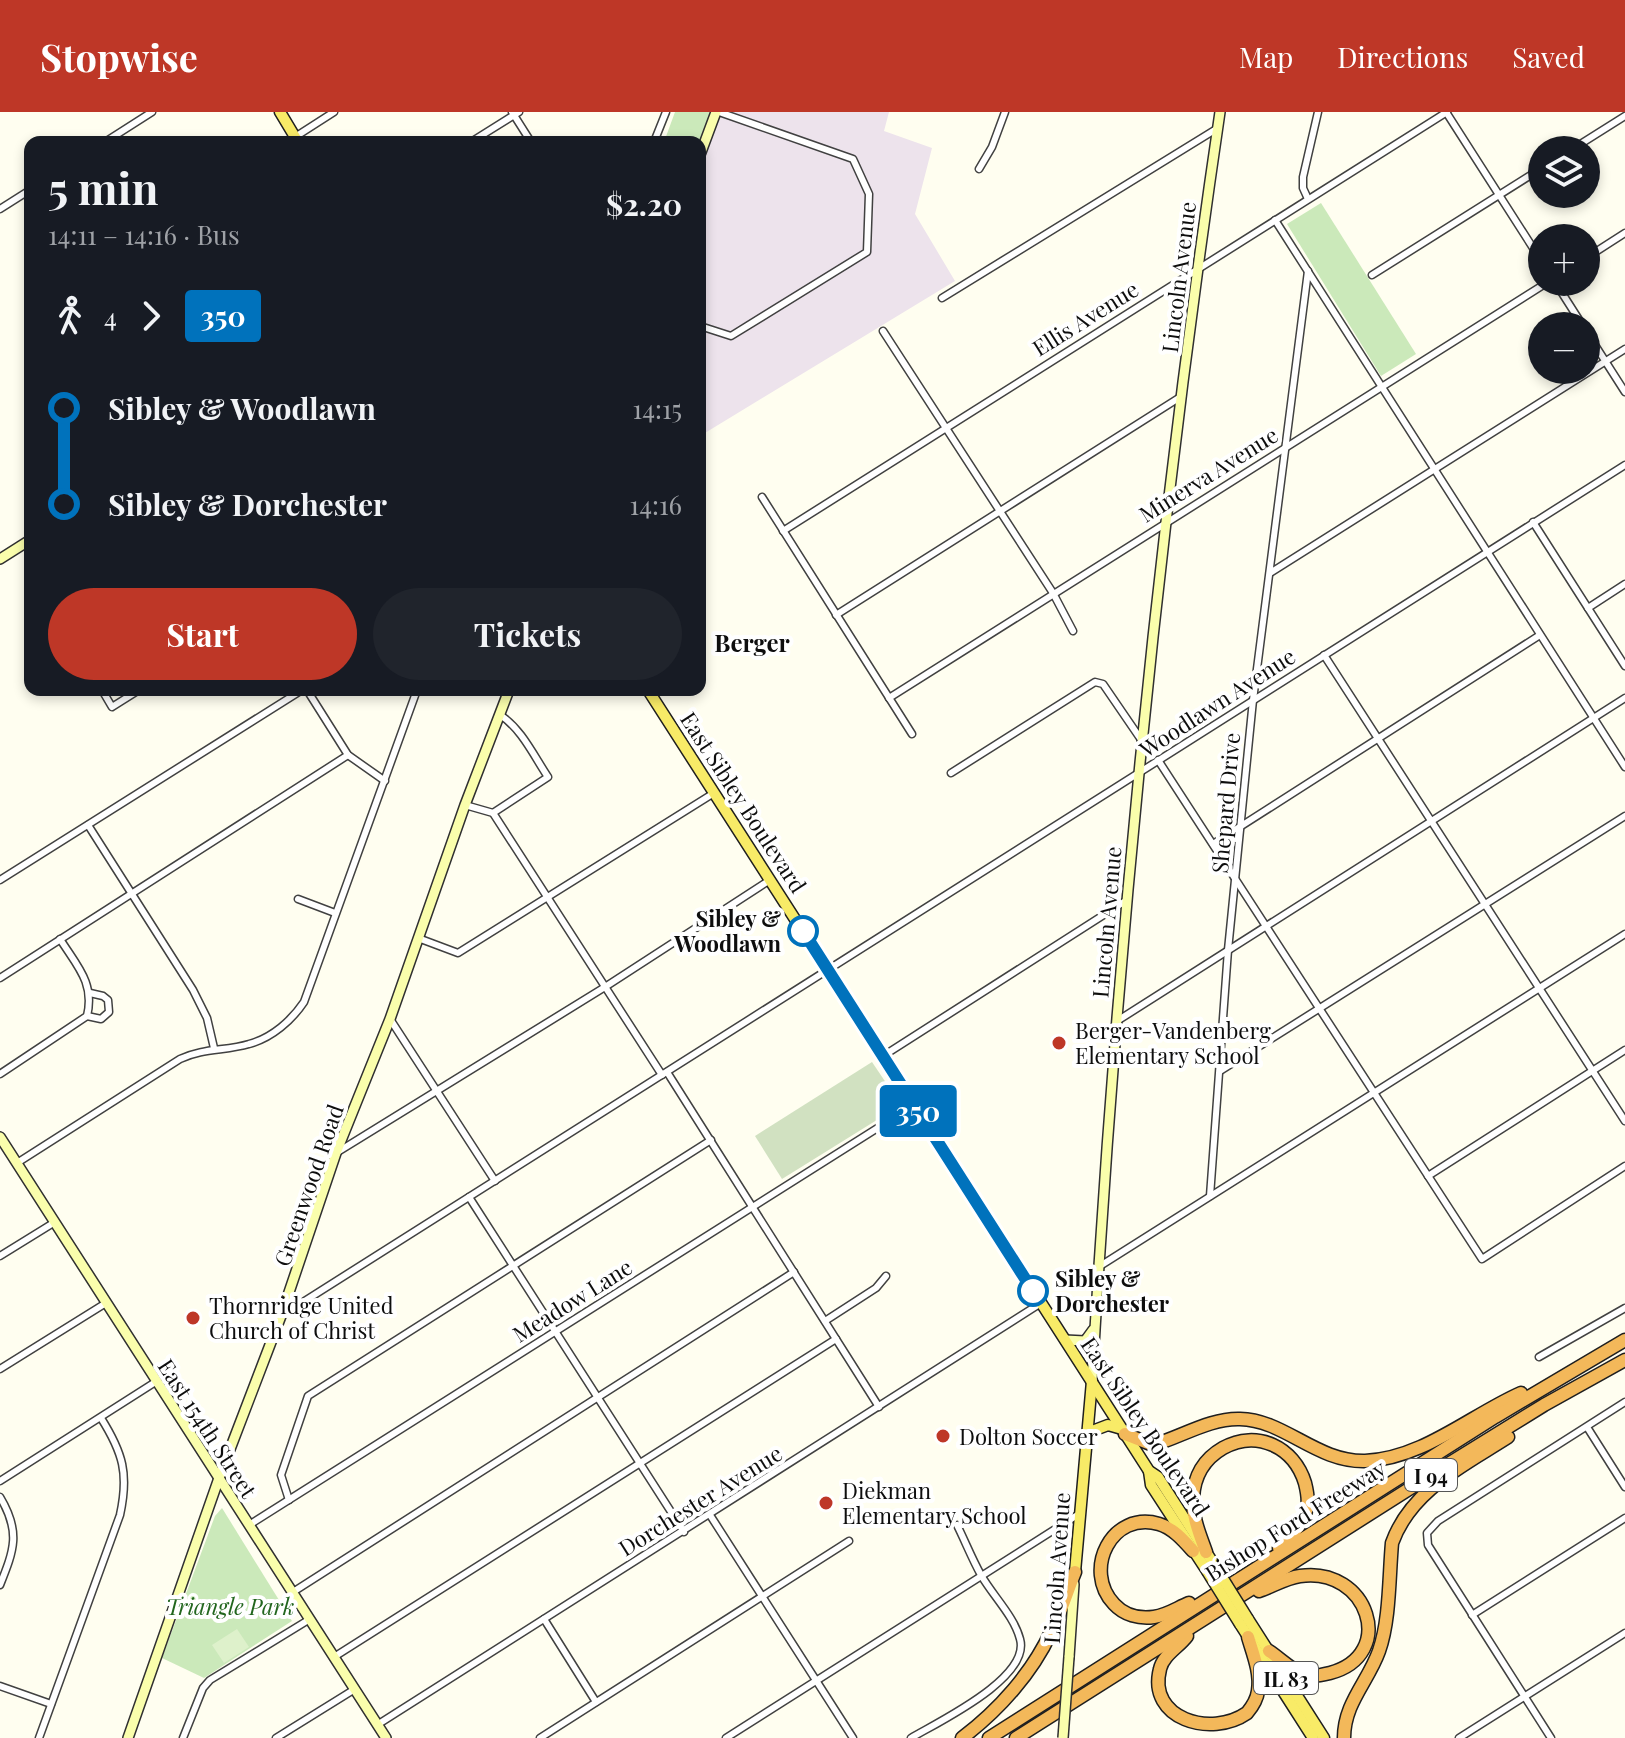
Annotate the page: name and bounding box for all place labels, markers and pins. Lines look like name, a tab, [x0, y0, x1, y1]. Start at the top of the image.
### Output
place label: Sibley & Woodlawn	[673, 903, 781, 958]
marker: Sibley & Woodlawn	[788, 916, 818, 946]
place label: Berger-Vandenberg Elementary School	[1075, 1015, 1271, 1070]
marker: Berger-Vandenberg Elementary School	[1050, 1034, 1068, 1052]
place label: Sibley & Dorchester	[1055, 1263, 1170, 1318]
marker: Sibley & Dorchester	[1018, 1276, 1048, 1306]
place label: Thornridge United Church of Christ	[209, 1290, 394, 1345]
marker: Thornridge United Church of Christ	[184, 1309, 202, 1327]
place label: Dolton Soccer	[959, 1421, 1098, 1451]
marker: Dolton Soccer	[934, 1427, 952, 1445]
place label: Diekman Elementary School	[842, 1475, 1027, 1530]
marker: Diekman Elementary School	[817, 1494, 835, 1512]

